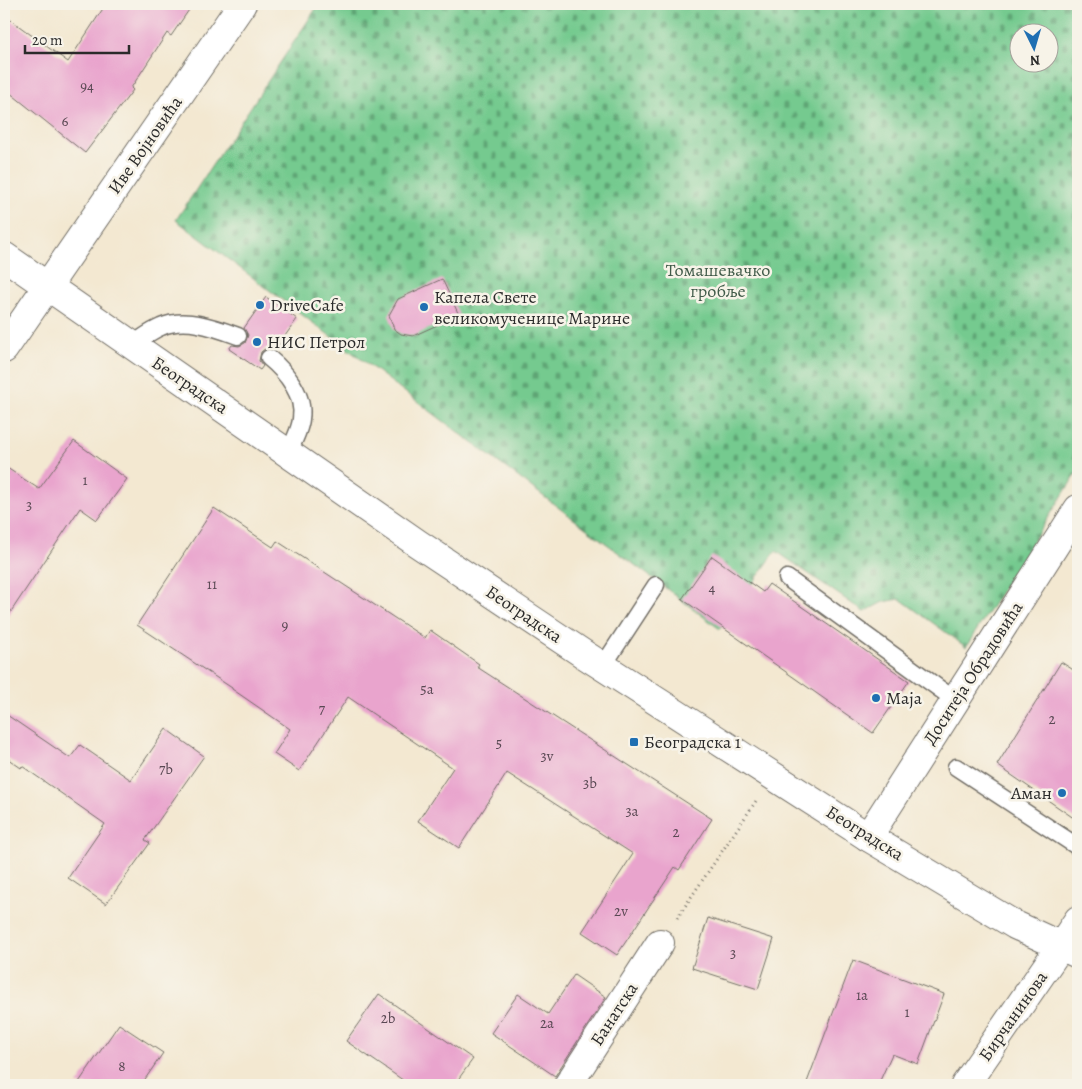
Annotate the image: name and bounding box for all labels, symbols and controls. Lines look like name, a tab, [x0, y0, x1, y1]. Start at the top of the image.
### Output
scale bar	[25, 22, 129, 54]
north arrow	[1010, 22, 1060, 72]
text: 20 m	[32, 30, 63, 50]
text: N	[1029, 51, 1041, 70]
house number: 94	[80, 76, 94, 96]
street label: Иве Војновића	[102, 91, 188, 199]
house number: 6	[62, 111, 69, 131]
park label: Томашевачко гробље	[666, 258, 770, 303]
place label: Капела Свете великомученице Марине	[434, 285, 630, 330]
place label: DriveCafe	[270, 293, 344, 317]
marker: DriveCafe	[254, 299, 266, 311]
marker: Капела Свете великомученице Марине	[418, 301, 430, 313]
place label: НИС Петрол	[267, 330, 365, 354]
marker: НИС Петрол	[251, 336, 263, 348]
street label: Београдска	[147, 351, 233, 420]
house number: 1	[82, 470, 88, 490]
house number: 3	[26, 495, 32, 515]
house number: 11	[207, 574, 217, 594]
house number: 4	[709, 578, 716, 598]
street label: Београдска	[481, 580, 567, 649]
street label: Доситеја Обрадовића	[918, 596, 1029, 749]
house number: 9	[282, 615, 289, 635]
house number: 5a	[420, 679, 434, 699]
place label: Маја	[886, 686, 923, 710]
marker: Маја	[870, 692, 882, 704]
house number: 7	[319, 699, 326, 719]
house number: 2	[1048, 709, 1056, 729]
place label: Београдска 1	[644, 730, 741, 754]
house number: 5	[496, 733, 502, 753]
marker: Београдска 1	[628, 736, 640, 748]
house number: 3v	[541, 746, 554, 766]
house number: 7b	[159, 759, 173, 779]
house number: 3b	[583, 773, 597, 793]
place label: Аман	[1010, 781, 1052, 805]
marker: Аман	[1056, 787, 1068, 799]
street label: Београдска	[822, 800, 909, 867]
house number: 3a	[625, 801, 639, 821]
house number: 2	[672, 822, 680, 842]
house number: 2v	[614, 901, 628, 921]
house number: 3	[730, 943, 736, 963]
street label: Бирчанинова	[973, 965, 1053, 1066]
street label: Банатска	[585, 977, 644, 1050]
house number: 1a	[856, 985, 868, 1005]
house number: 1	[904, 1002, 910, 1022]
house number: 2b	[381, 1008, 396, 1028]
house number: 2a	[540, 1013, 554, 1033]
house number: 8	[118, 1056, 126, 1076]

